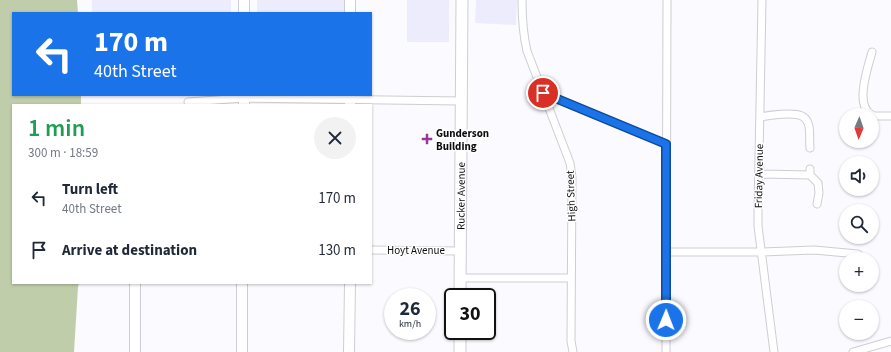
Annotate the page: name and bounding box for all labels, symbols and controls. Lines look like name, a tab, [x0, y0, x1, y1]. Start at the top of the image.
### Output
text: 170 m	[94, 22, 168, 62]
icon: left	[28, 28, 80, 80]
text: 40th Street	[94, 59, 176, 84]
pin	[526, 76, 560, 110]
icon: arrive	[532, 82, 554, 104]
north arrow	[839, 108, 879, 148]
map controls	[839, 108, 879, 340]
text: 1 min	[28, 111, 85, 146]
button: close	[314, 117, 356, 159]
place label: Gunderson Building	[436, 126, 489, 154]
marker: Gunderson Building	[421, 133, 433, 145]
street label: Friday Avenue	[751, 143, 767, 208]
text: 300 m · 18:59	[28, 144, 98, 162]
button: sound	[839, 156, 879, 196]
street label: Rucker Avenue	[453, 161, 468, 230]
street label: High Street	[563, 170, 579, 222]
text: Turn left	[62, 179, 118, 200]
icon: left	[28, 187, 50, 209]
text: 170 m	[318, 188, 356, 209]
text: 40th Street	[62, 200, 122, 218]
button: search	[839, 204, 879, 244]
icon: arrive	[28, 239, 50, 261]
text: Arrive at destination	[62, 240, 197, 261]
text: 130 m	[318, 240, 356, 261]
street label: Hoyt Avenue	[387, 243, 446, 258]
button: +	[839, 252, 879, 292]
speed limit sign: 30	[444, 288, 496, 340]
text: 26	[399, 295, 421, 323]
position arrow	[645, 299, 687, 341]
button: −	[839, 300, 879, 340]
text: km/h	[399, 317, 421, 331]

